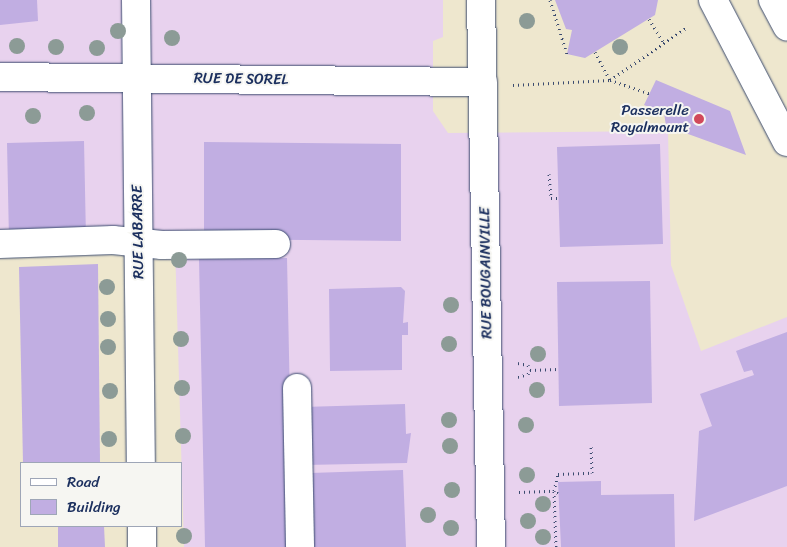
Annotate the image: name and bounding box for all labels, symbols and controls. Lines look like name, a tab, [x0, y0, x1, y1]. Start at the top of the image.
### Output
street label: RUE DE SOREL	[193, 69, 289, 89]
place label: Passerelle Royalmount	[611, 101, 689, 136]
marker: Passerelle Royalmount	[693, 113, 705, 125]
street label: RUE LABARRE	[128, 185, 148, 279]
street label: RUE BOUGAINVILLE	[476, 207, 496, 339]
legend	[20, 462, 182, 527]
text: Road	[67, 469, 99, 495]
text: Building	[67, 494, 121, 520]

